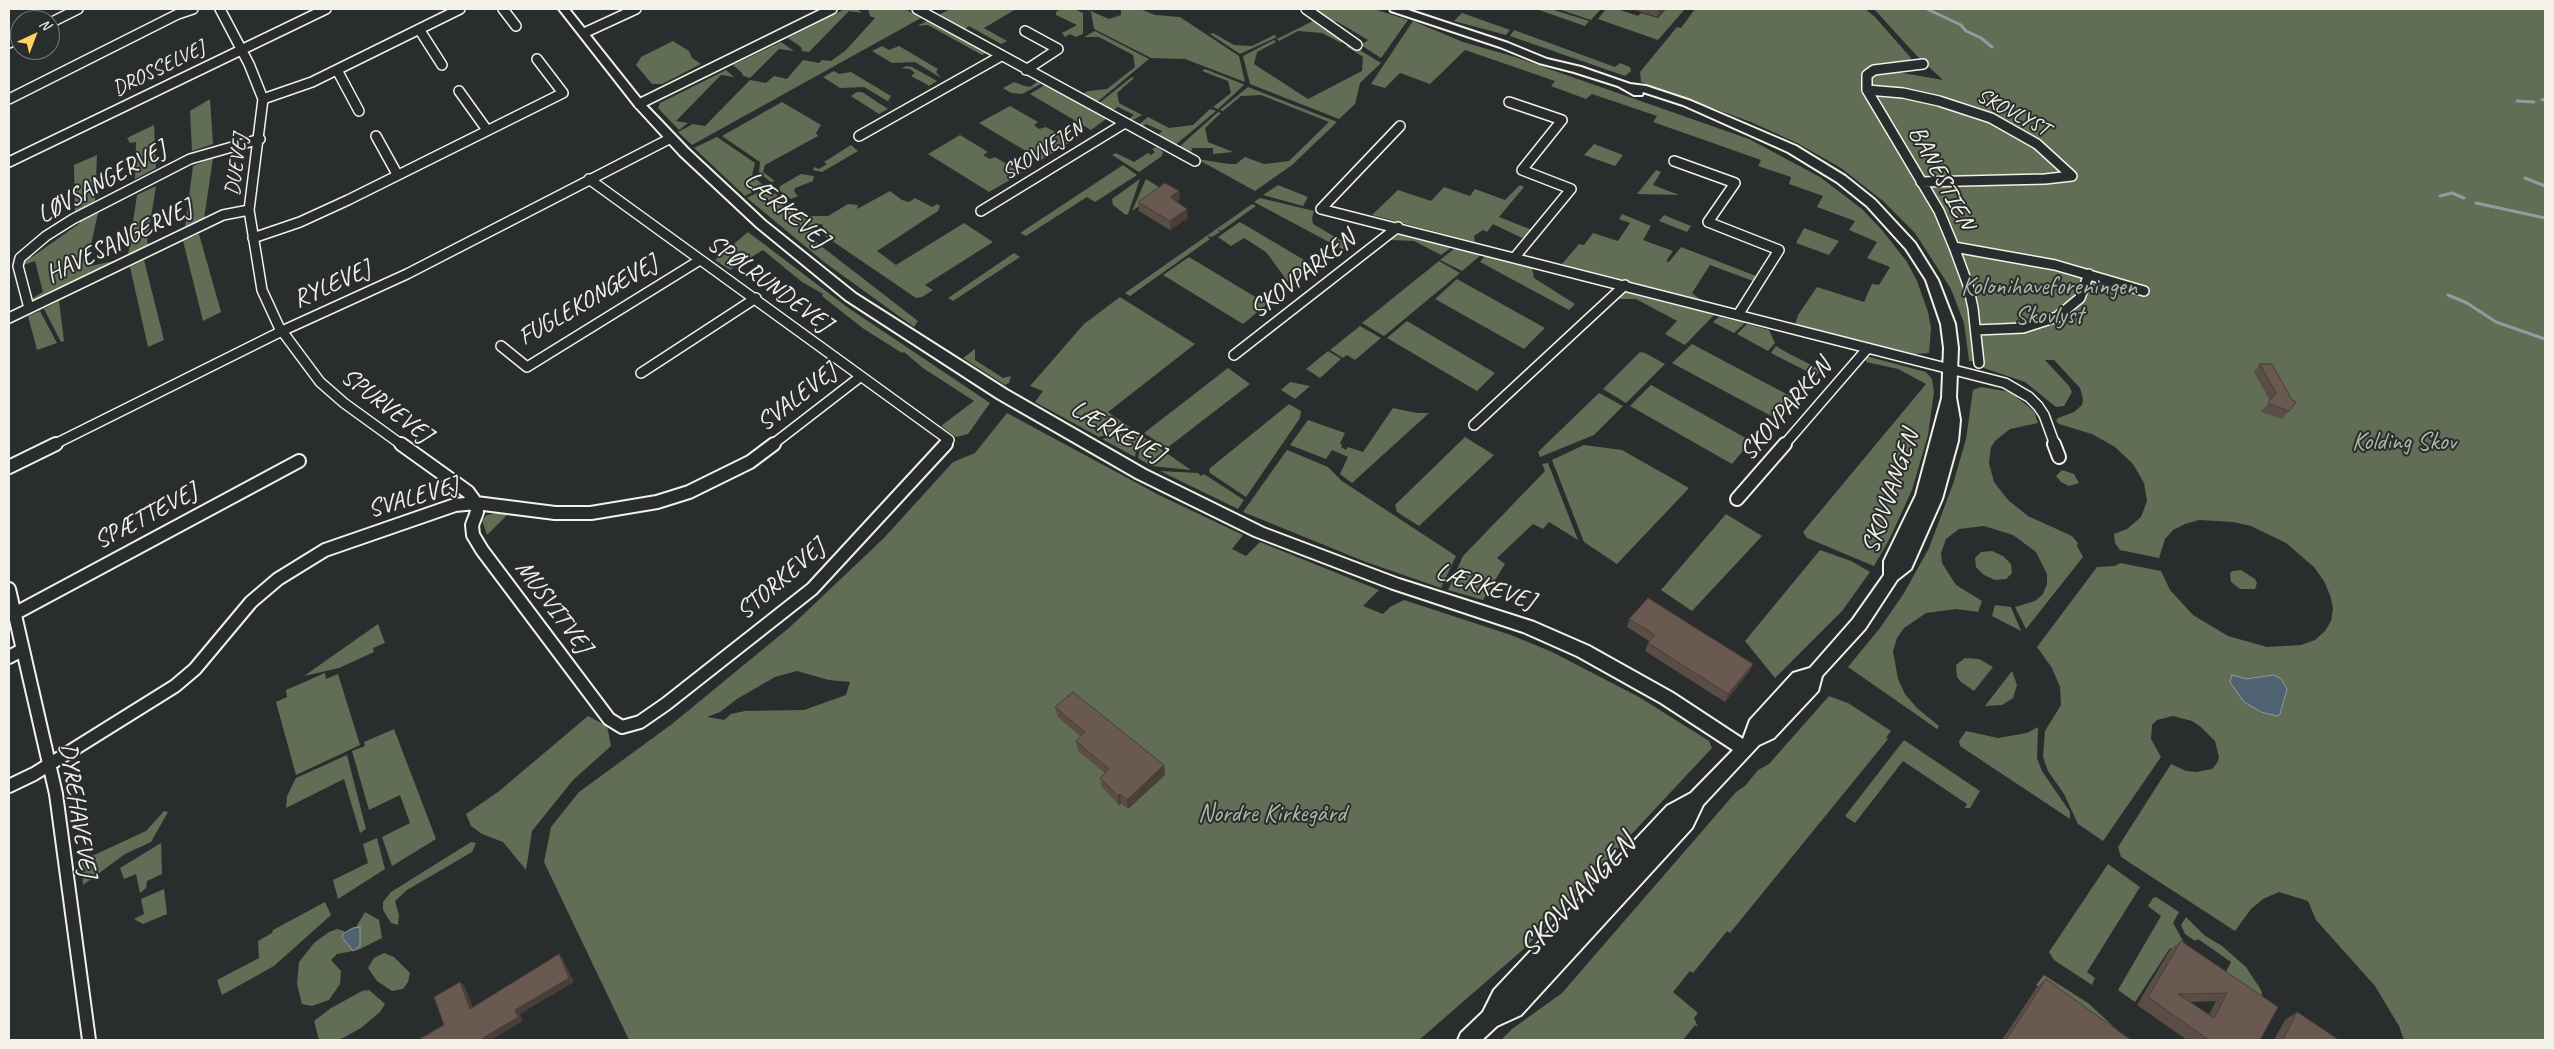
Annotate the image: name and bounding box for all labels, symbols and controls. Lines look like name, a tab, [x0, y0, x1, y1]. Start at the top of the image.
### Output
north arrow	[10, 10, 60, 60]
text: N	[36, 15, 54, 34]
street label: DROSSELVEJ	[109, 36, 209, 102]
street label: SKOVLYST	[1972, 83, 2054, 143]
street label: SKOVVEJEN	[998, 116, 1088, 186]
street label: BANESTIEN	[1901, 121, 1981, 235]
street label: DUEVEJ	[220, 133, 254, 197]
street label: LØVSANGERVEJ	[32, 135, 172, 231]
street label: LÆRKEVEJ	[738, 165, 834, 255]
street label: HAVESANGERVEJ	[41, 194, 197, 290]
street label: SKOVPARKEN	[1245, 225, 1361, 325]
street label: SPØLRUNDEVEJ	[701, 229, 837, 339]
street label: FUGLEKONGEVEJ	[513, 249, 663, 353]
street label: RYLEVEJ	[289, 255, 375, 315]
park label: Kolonihaveforeningen Skovlyst	[1961, 272, 2137, 331]
street label: SKOVPARKEN	[1734, 353, 1838, 467]
street label: SVALEVEJ	[751, 358, 843, 438]
street label: SPURVEVEJ	[335, 362, 437, 450]
street label: LÆRKEVEJ	[1065, 394, 1169, 470]
street label: SKOVVANGEN	[1856, 426, 1926, 558]
park label: Kolding Skov	[2352, 427, 2456, 457]
street label: SVALEVEJ	[364, 471, 462, 525]
street label: SPÆTTEVEJ	[90, 477, 202, 557]
street label: STORKEVEJ	[731, 533, 831, 627]
street label: MUSVITVEJ	[508, 554, 598, 660]
street label: LÆRKEVEJ	[1432, 557, 1538, 617]
street label: DYREHAVEVEJ	[52, 741, 102, 879]
park label: Nordre Kirkegård	[1198, 799, 1346, 829]
street label: SKOVVANGEN	[1512, 827, 1644, 965]

